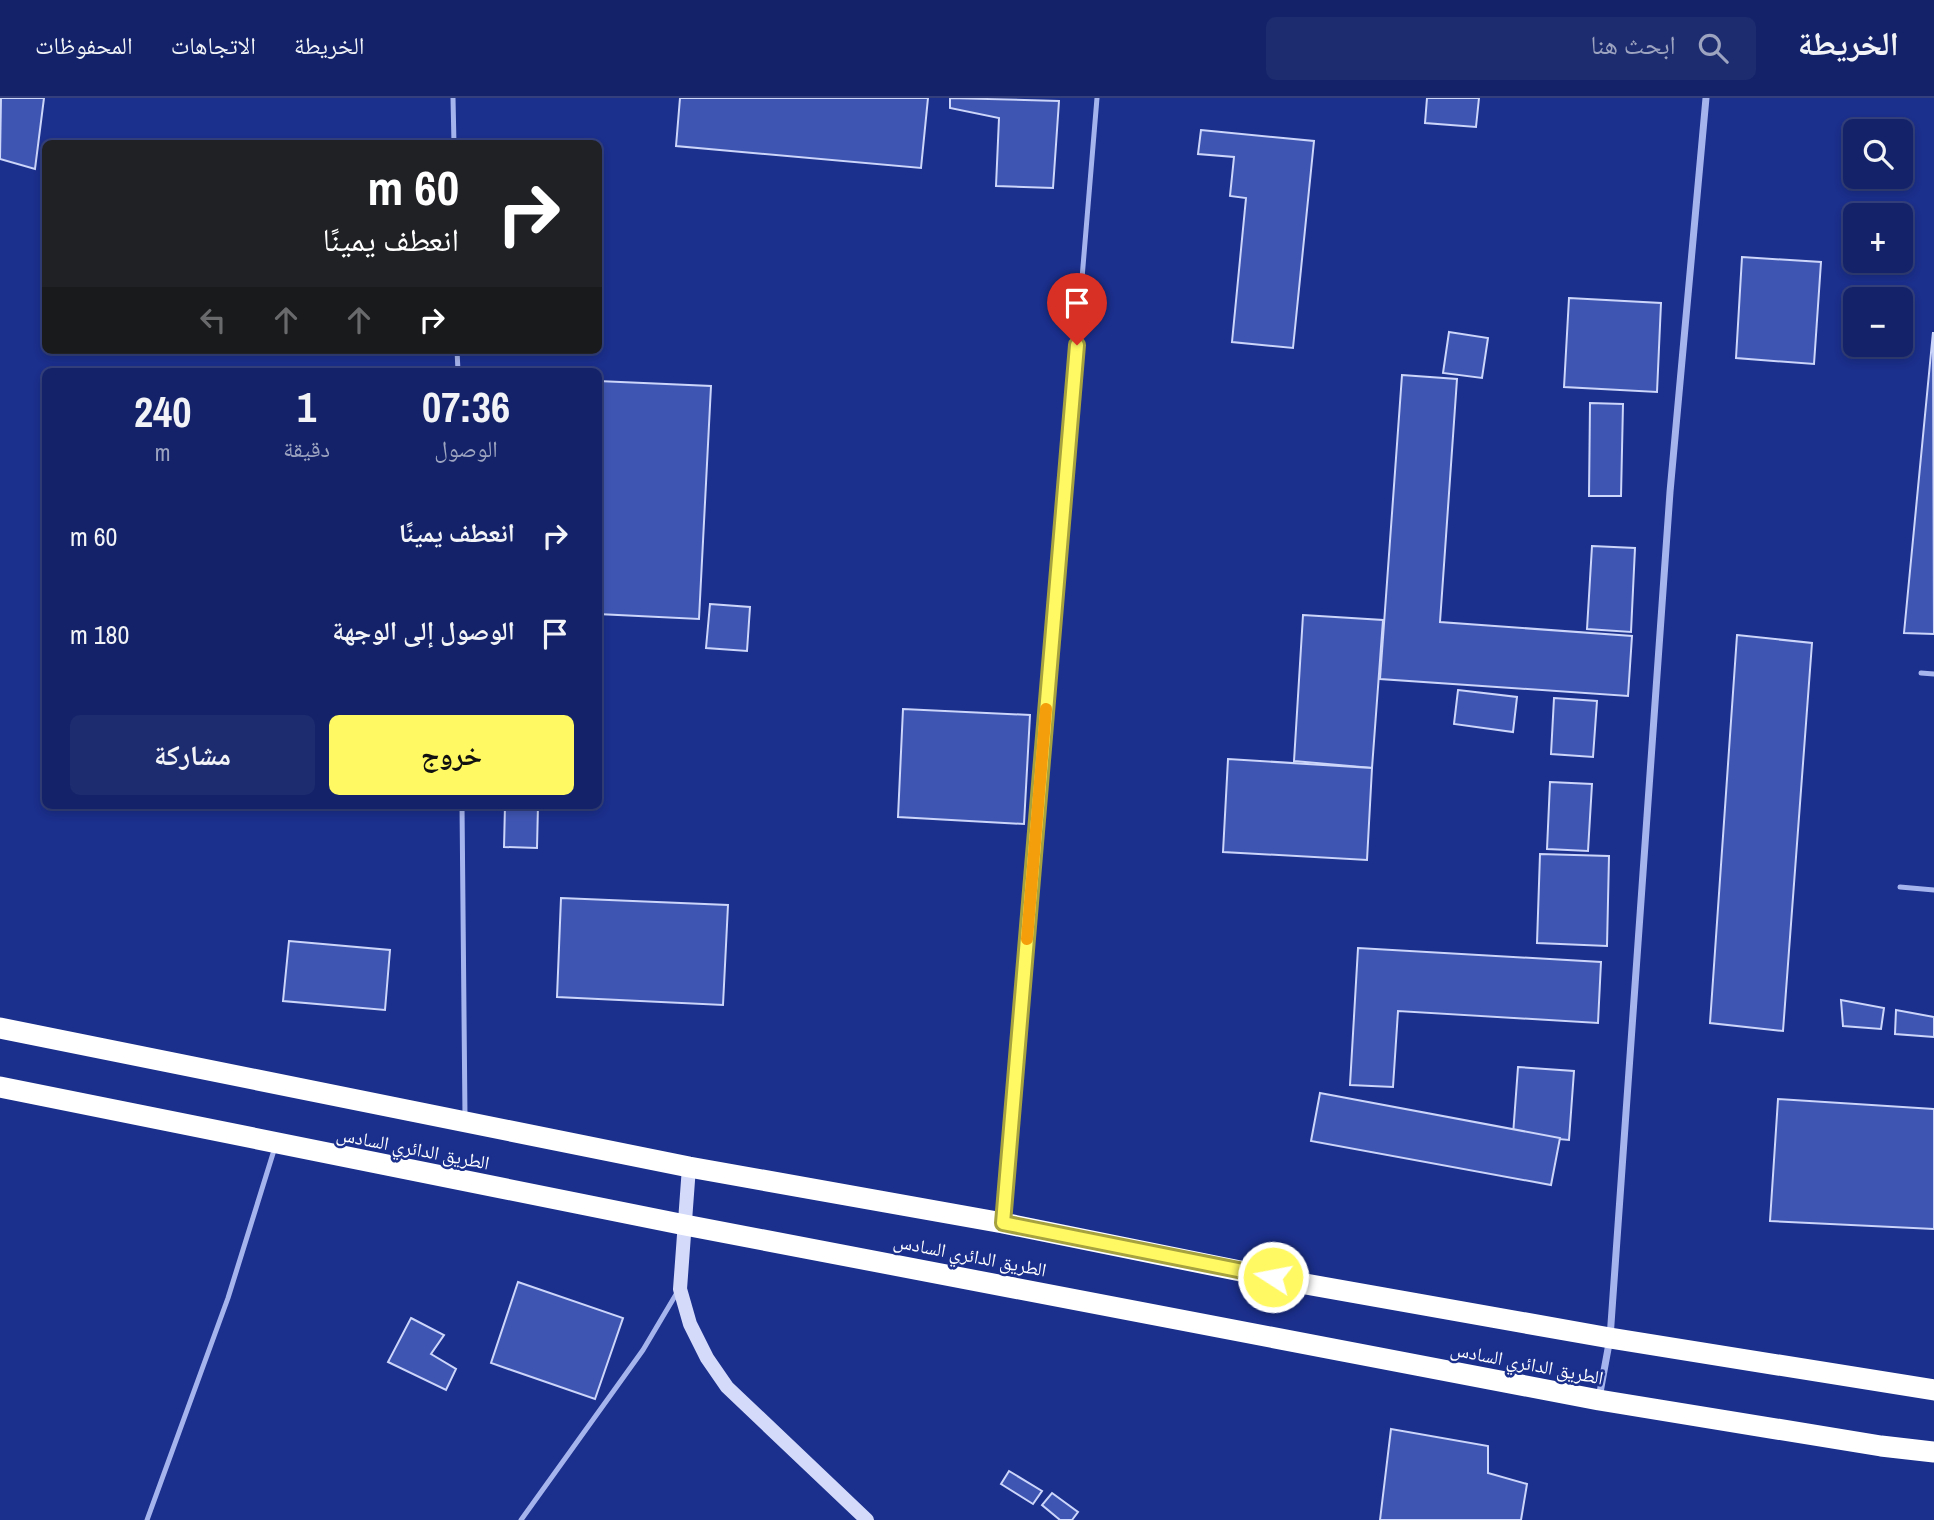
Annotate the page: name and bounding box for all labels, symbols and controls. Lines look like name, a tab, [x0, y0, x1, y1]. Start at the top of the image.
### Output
search box	[1266, 17, 1756, 80]
text: الخريطة	[1798, 21, 1899, 65]
text: ابحث هنا	[1591, 27, 1676, 62]
text: المحفوظات	[35, 29, 133, 61]
text: الاتجاهات	[171, 29, 256, 61]
text: الخريطة	[294, 29, 365, 61]
icon: search	[1694, 29, 1732, 67]
map controls	[1843, 119, 1913, 357]
button: search	[1843, 119, 1913, 189]
text: 60 m	[367, 154, 459, 220]
icon: right	[483, 168, 574, 259]
button: +	[1843, 203, 1913, 273]
text: انعطف يمينًا	[323, 218, 459, 261]
pin	[1047, 273, 1107, 345]
icon: arrive	[1058, 284, 1096, 322]
button: −	[1843, 287, 1913, 357]
icon: left	[194, 301, 232, 339]
icon: ahead	[267, 301, 305, 339]
icon: ahead	[340, 301, 378, 339]
icon: right	[413, 301, 451, 339]
text: 1	[297, 379, 316, 435]
text: 07:36	[422, 379, 510, 435]
text: 240	[134, 384, 191, 440]
text: دقيقة	[283, 433, 330, 464]
text: الوصول	[434, 433, 498, 464]
text: m	[155, 437, 171, 468]
text: انعطف يمينًا	[399, 515, 515, 550]
icon: right	[536, 517, 574, 555]
text: 60 m	[70, 519, 117, 554]
text: الوصول إلى الوجهة	[332, 613, 515, 648]
icon: arrive	[536, 615, 574, 653]
text: 180 m	[70, 617, 129, 652]
button: مشاركة	[70, 715, 315, 795]
button: خروج	[329, 715, 574, 795]
street label: الطريق الدائري السادس	[334, 1120, 492, 1178]
street label: الطريق الدائري السادس	[891, 1227, 1049, 1285]
position arrow	[1236, 1240, 1310, 1314]
street label: الطريق الدائري السادس	[1448, 1335, 1606, 1393]

